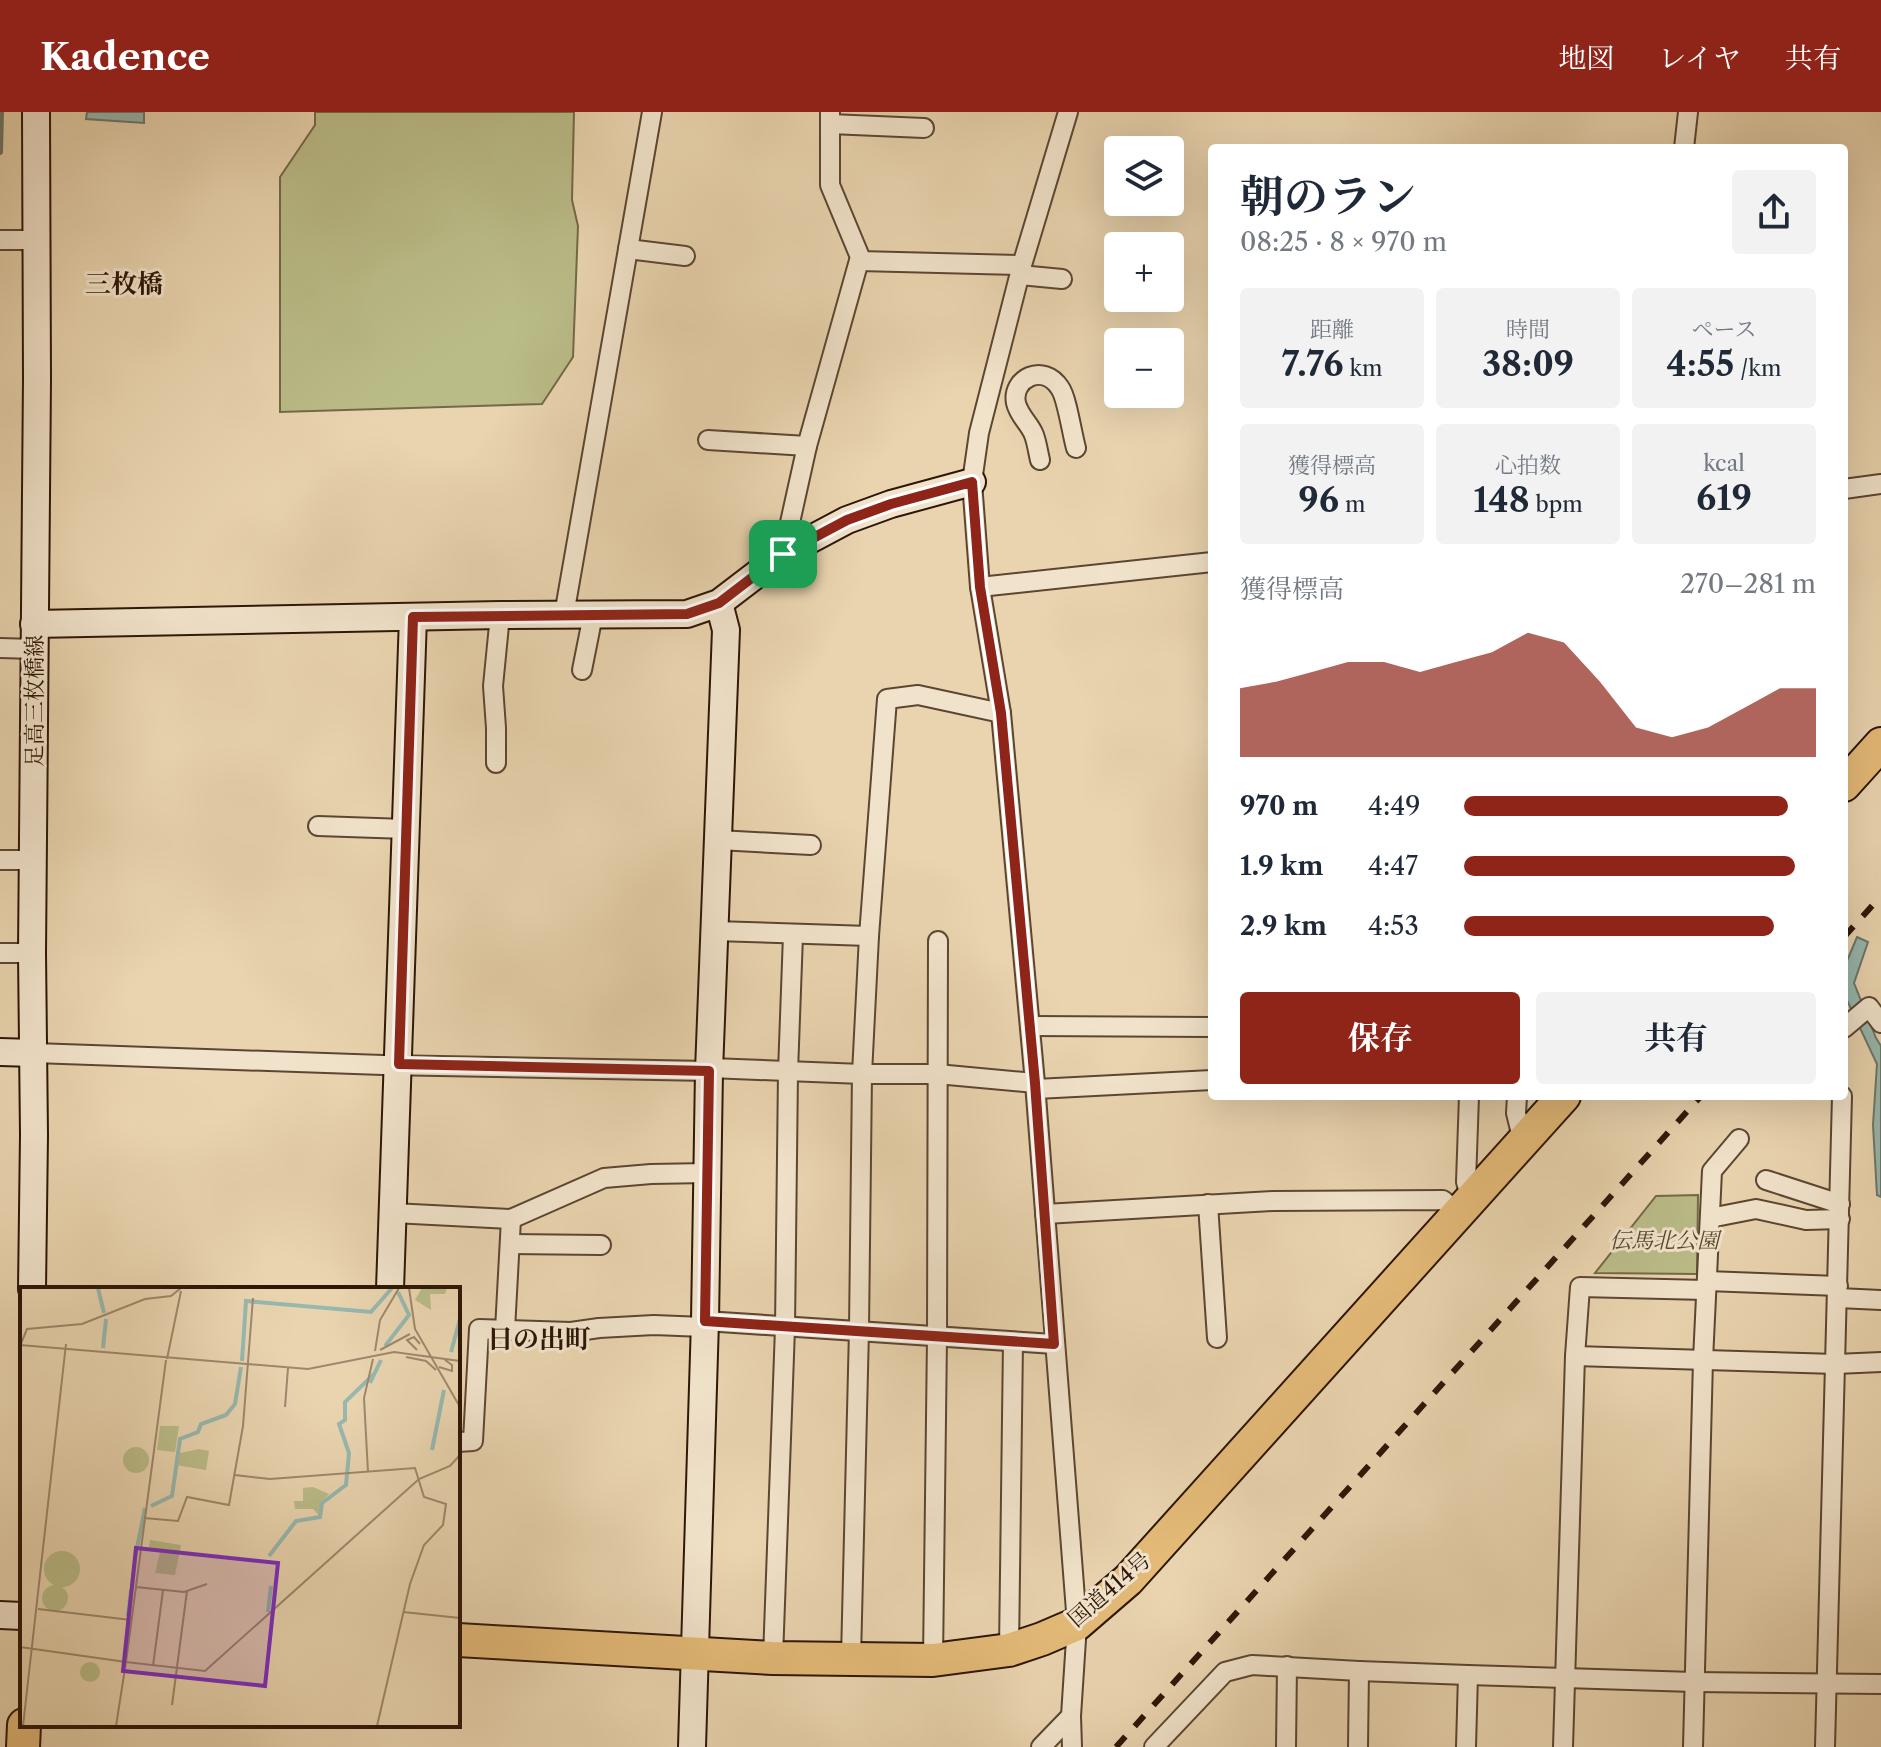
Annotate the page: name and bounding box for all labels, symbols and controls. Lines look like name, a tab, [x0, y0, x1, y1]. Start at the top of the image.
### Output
text: Kadence	[40, 33, 210, 80]
text: 地図	[1558, 41, 1614, 75]
text: レイヤ	[1658, 41, 1741, 75]
text: 共有	[1785, 41, 1841, 75]
map controls	[1104, 136, 1184, 408]
button: layers	[1104, 136, 1184, 216]
text: 朝のラン	[1240, 169, 1416, 223]
button: share	[1732, 170, 1816, 254]
text: 08:25 · 8 × 970 m	[1240, 226, 1447, 258]
button: +	[1104, 232, 1184, 312]
district label: 三枚橋	[85, 268, 163, 300]
text: 距離	[1310, 316, 1354, 343]
text: 時間	[1506, 316, 1550, 343]
text: ペース	[1692, 316, 1756, 343]
button: −	[1104, 328, 1184, 408]
text: 7.76	[1281, 343, 1344, 385]
text: 38:09	[1482, 343, 1574, 385]
text: 4:55	[1667, 343, 1734, 385]
text: km	[1344, 355, 1383, 382]
text: /km	[1734, 355, 1781, 382]
text: kcal	[1703, 450, 1745, 477]
text: 獲得標高	[1288, 452, 1376, 479]
text: 心拍数	[1495, 452, 1561, 479]
text: 619	[1696, 477, 1752, 519]
text: 96	[1299, 479, 1339, 521]
text: 148	[1473, 479, 1530, 521]
text: m	[1339, 491, 1365, 518]
text: bpm	[1530, 491, 1583, 518]
pin	[749, 520, 817, 588]
icon: arrive	[761, 532, 805, 576]
text: 270–281 m	[1680, 568, 1816, 600]
text: 獲得標高	[1240, 573, 1344, 605]
street label: 足高三枚橋線	[21, 635, 48, 767]
text: 970 m	[1240, 790, 1318, 822]
text: 4:49	[1368, 790, 1421, 822]
text: 1.9 km	[1240, 850, 1323, 882]
text: 4:47	[1368, 850, 1418, 882]
text: 2.9 km	[1240, 910, 1327, 942]
text: 4:53	[1368, 910, 1419, 942]
button: 保存	[1240, 992, 1520, 1084]
button: 共有	[1536, 992, 1816, 1084]
park label: 伝馬北公園	[1609, 1227, 1722, 1254]
inset map	[20, 1287, 460, 1727]
district label: 日の出町	[487, 1323, 591, 1355]
street label: 国道414号	[1062, 1546, 1156, 1633]

